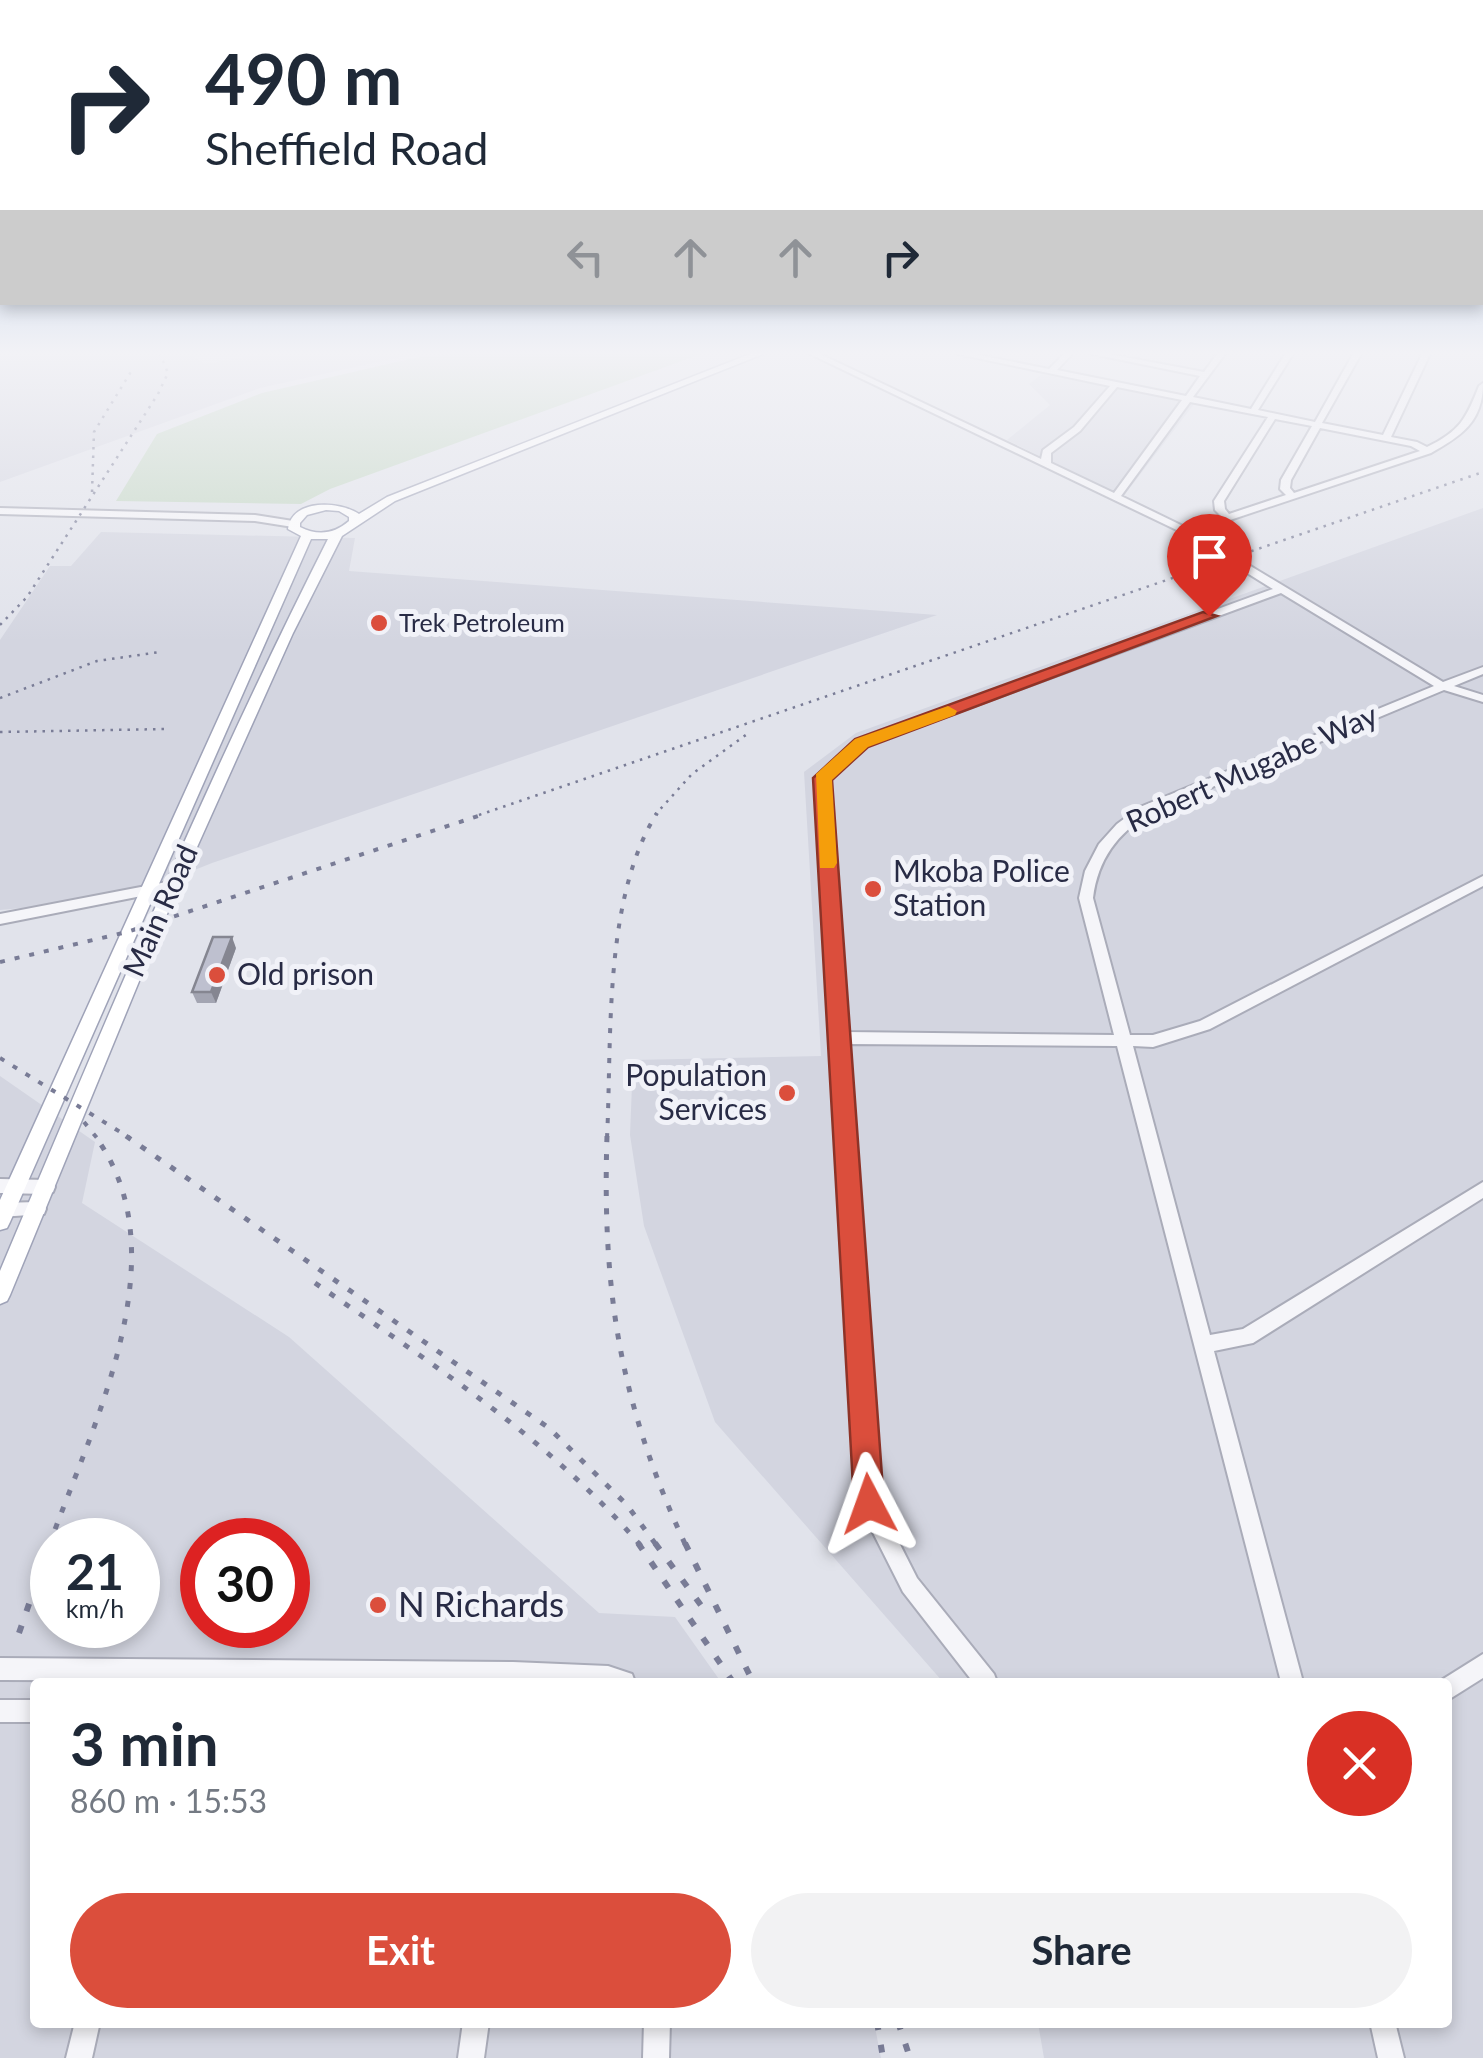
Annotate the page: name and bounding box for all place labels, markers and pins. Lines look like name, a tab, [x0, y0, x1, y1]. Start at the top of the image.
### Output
pin	[1167, 514, 1252, 617]
place label: Trek Petroleum	[399, 607, 565, 637]
marker: Trek Petroleum	[368, 612, 390, 634]
place label: Mkoba Police Station	[893, 852, 1070, 922]
marker: Mkoba Police Station	[862, 878, 884, 900]
place label: Old prison	[237, 955, 374, 991]
marker: Old prison	[206, 964, 228, 986]
place label: Population Services	[625, 1056, 767, 1126]
marker: Population Services	[776, 1082, 798, 1104]
place label: N Richards	[398, 1582, 564, 1624]
marker: N Richards	[367, 1594, 389, 1616]

